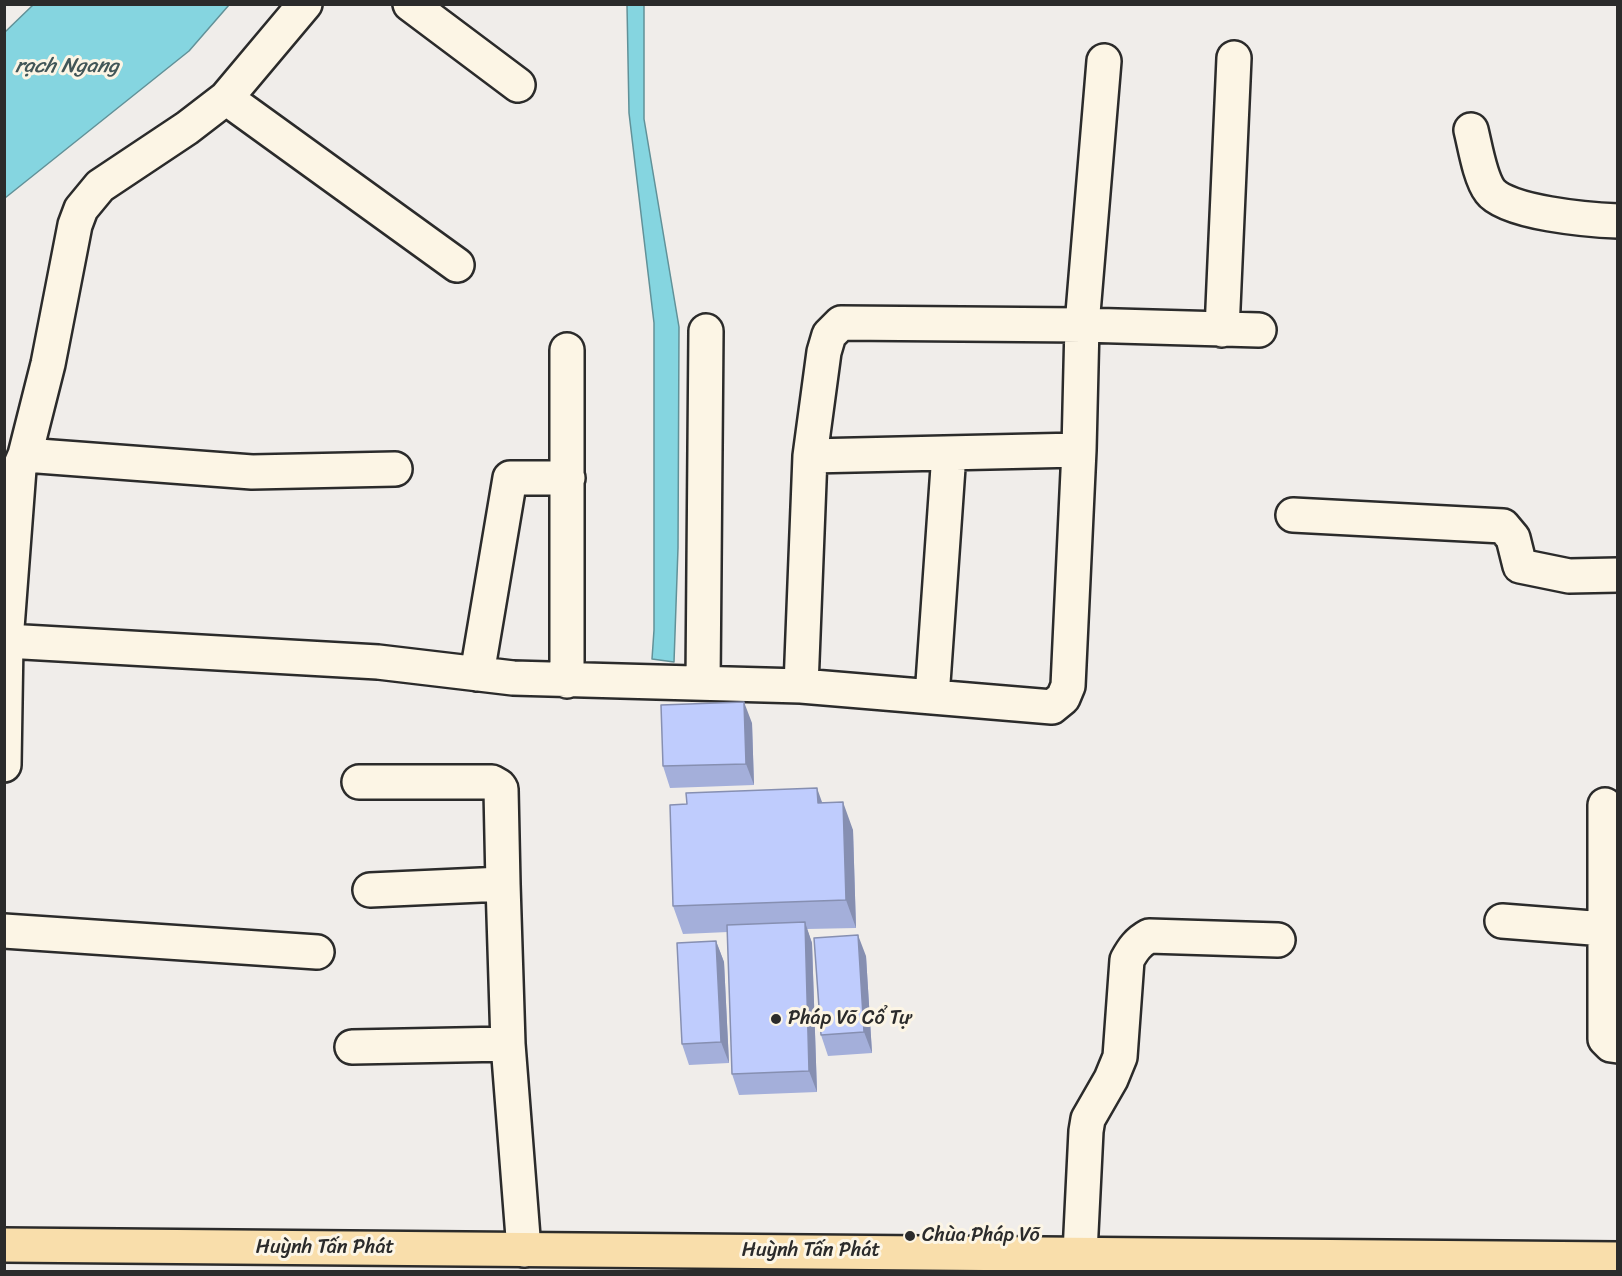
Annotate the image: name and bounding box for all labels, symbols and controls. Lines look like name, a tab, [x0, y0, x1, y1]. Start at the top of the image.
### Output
water label: rạch Ngang	[15, 54, 119, 80]
place label: Pháp Võ Cổ Tự	[788, 1007, 912, 1031]
marker: Pháp Võ Cổ Tự	[769, 1012, 783, 1026]
place label: Chùa Pháp Võ	[922, 1224, 1040, 1248]
marker: Chùa Pháp Võ	[903, 1229, 917, 1243]
street label: Huỳnh Tấn Phát	[256, 1236, 394, 1260]
street label: Huỳnh Tấn Phát	[742, 1239, 880, 1263]

